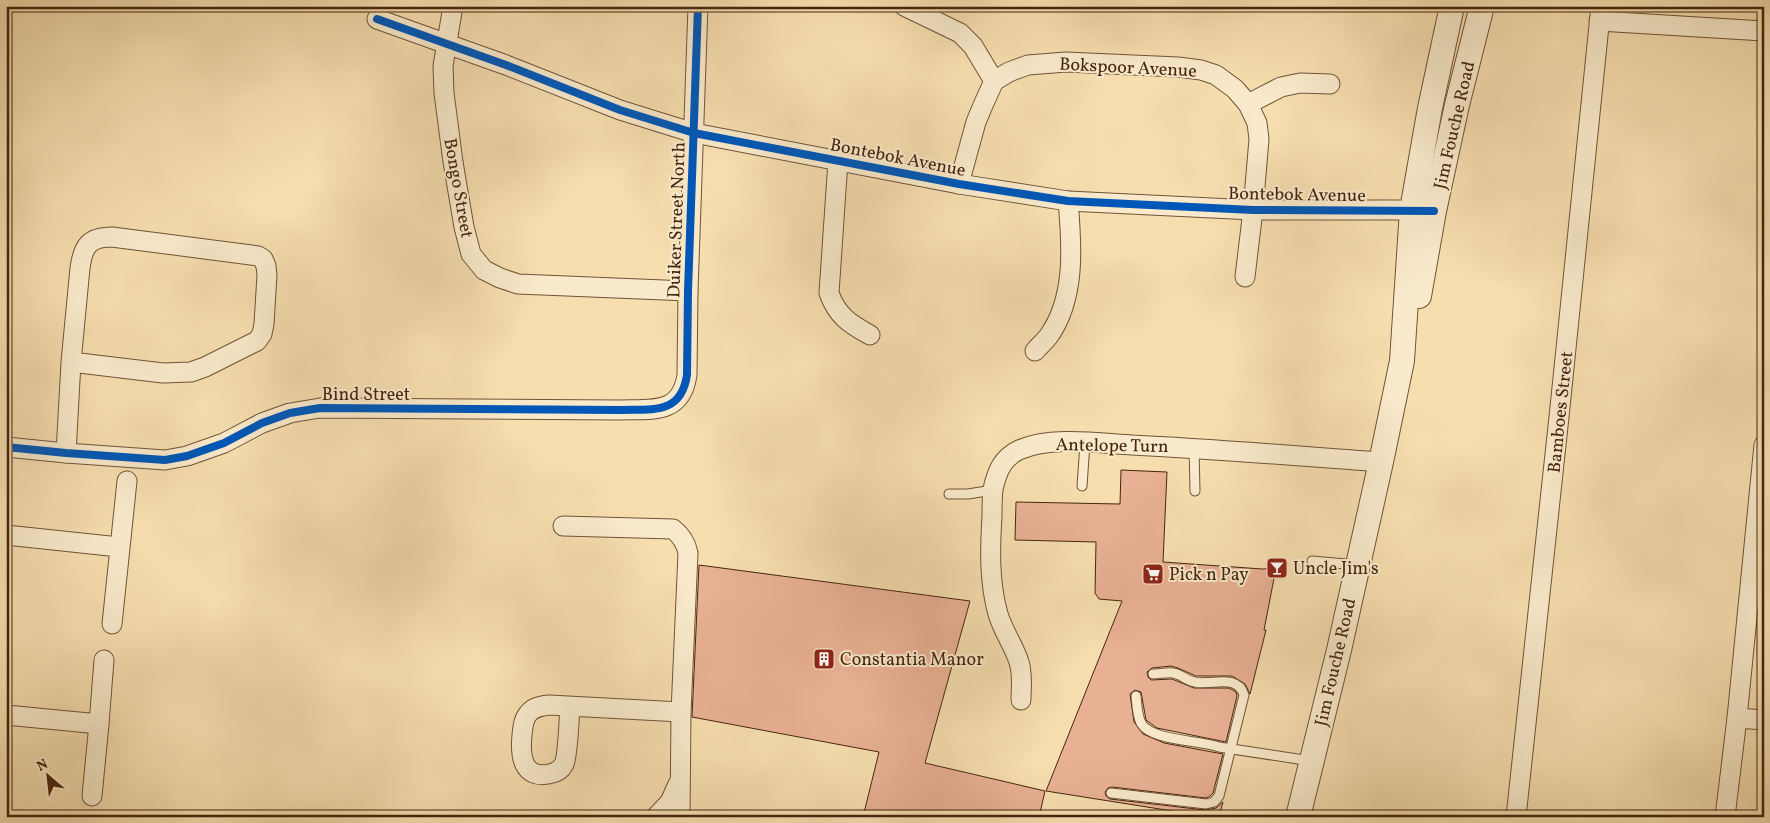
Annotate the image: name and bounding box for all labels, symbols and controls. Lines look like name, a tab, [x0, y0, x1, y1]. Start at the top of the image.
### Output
street label: Bokspoor Avenue	[1059, 52, 1197, 85]
street label: Jim Fouche Road	[1429, 59, 1482, 192]
street label: Bontebok Avenue	[828, 133, 968, 184]
street label: Bongo Street	[436, 136, 479, 240]
street label: Duiker Street North	[662, 141, 693, 299]
street label: Bontebok Avenue	[1228, 182, 1366, 209]
street label: Bamboes Street	[1543, 350, 1580, 474]
street label: Bind Street	[322, 383, 410, 408]
street label: Antelope Turn	[1055, 433, 1169, 460]
bar icon: Uncle Jim's	[1265, 556, 1289, 580]
place label: Uncle Jim's	[1293, 557, 1379, 582]
supermarket icon: Pick n Pay	[1141, 562, 1165, 586]
place label: Pick n Pay	[1169, 563, 1249, 588]
street label: Jim Fouche Road	[1310, 596, 1363, 729]
building icon: Constantia Manor	[812, 647, 836, 671]
place label: Constantia Manor	[840, 648, 984, 673]
north arrow	[22, 750, 72, 800]
text: N	[34, 755, 52, 777]

